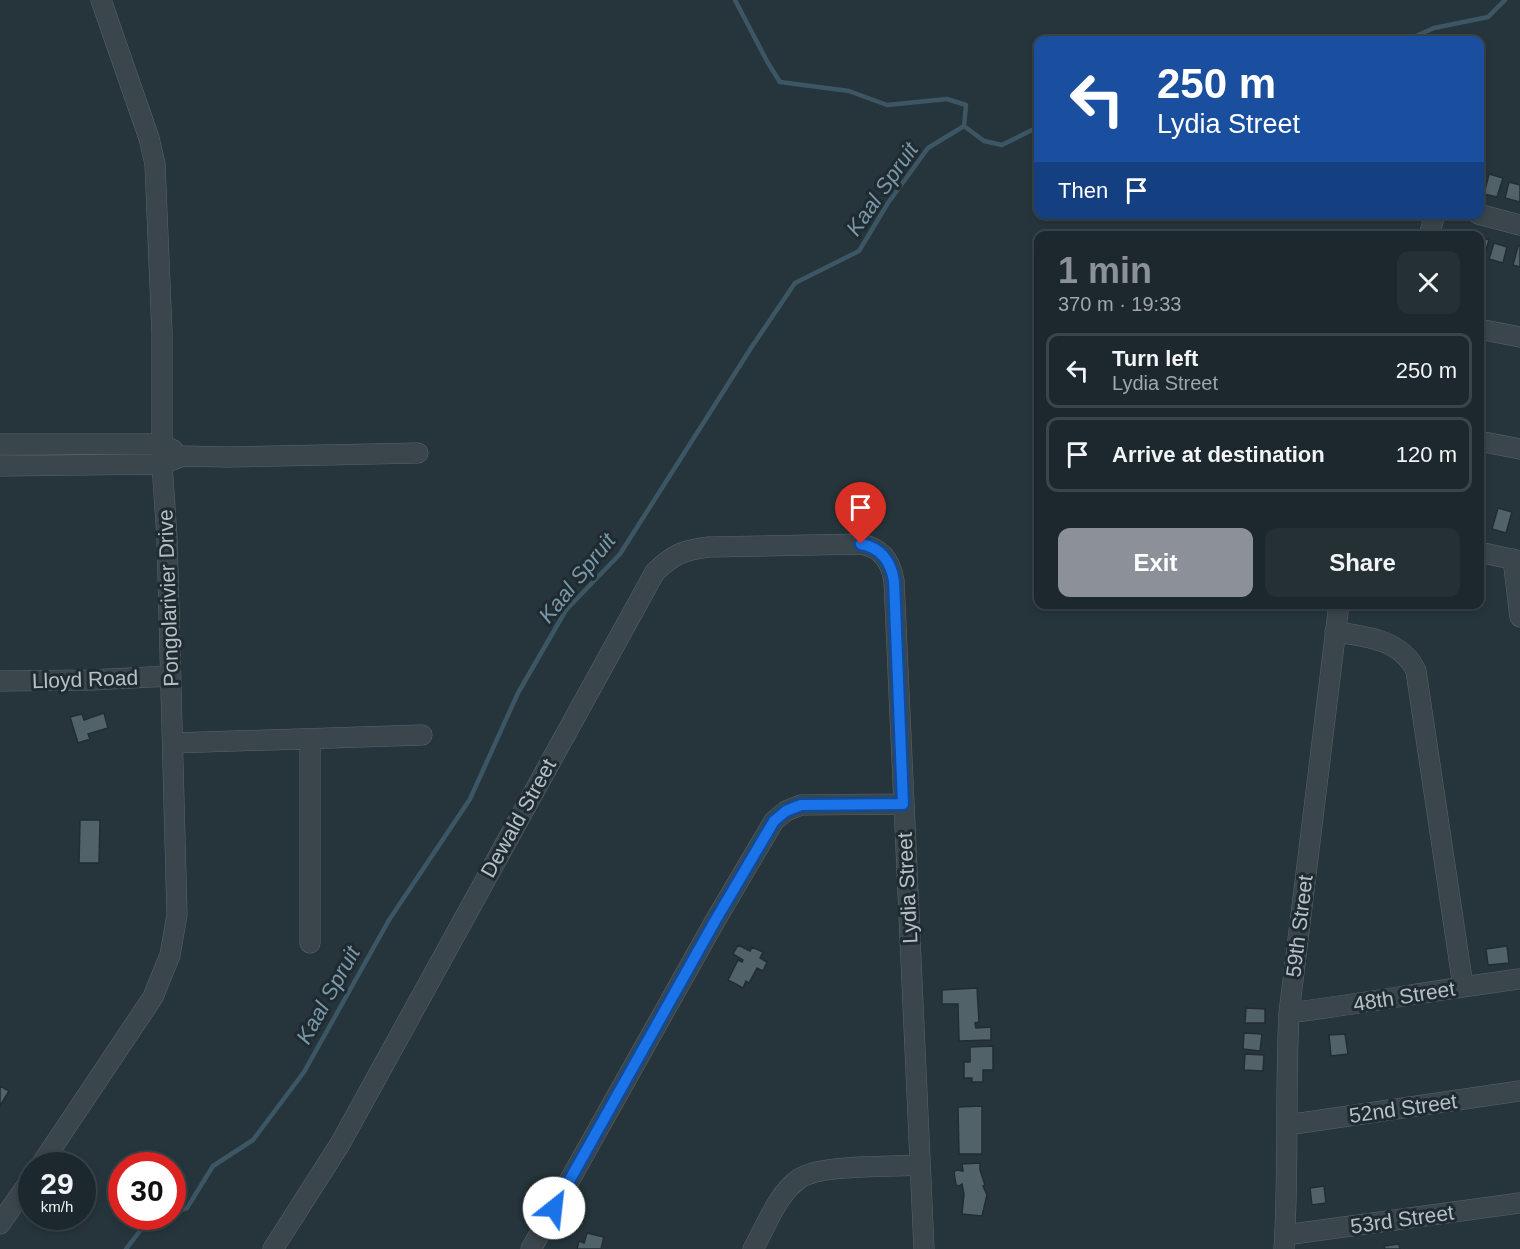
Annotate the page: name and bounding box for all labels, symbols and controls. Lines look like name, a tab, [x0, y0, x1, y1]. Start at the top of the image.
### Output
icon: left	[1058, 60, 1136, 138]
text: 250 m	[1157, 60, 1276, 107]
text: Lydia Street	[1157, 109, 1300, 139]
water label: Kaal Spruit	[841, 137, 924, 240]
icon: arrive	[1120, 174, 1153, 207]
text: Then	[1058, 178, 1108, 203]
text: 1 min	[1058, 250, 1152, 291]
button: close	[1397, 251, 1460, 314]
text: 370 m · 19:33	[1058, 293, 1181, 315]
text: Turn left	[1112, 346, 1198, 371]
icon: left	[1061, 354, 1094, 387]
text: 250 m	[1396, 358, 1457, 383]
text: Lydia Street	[1112, 372, 1218, 394]
icon: arrive	[1061, 438, 1094, 471]
text: Arrive at destination	[1112, 442, 1325, 467]
text: 120 m	[1396, 442, 1457, 467]
pin	[835, 482, 886, 544]
icon: arrive	[844, 491, 877, 524]
street label: Pongolarivier Drive	[153, 509, 183, 687]
water label: Kaal Spruit	[533, 528, 621, 628]
button: Exit	[1058, 528, 1253, 597]
button: Share	[1265, 528, 1460, 597]
street label: Lloyd Road	[32, 666, 138, 692]
street label: Dewald Street	[476, 755, 560, 881]
street label: Lydia Street	[893, 832, 921, 944]
street label: 59th Street	[1281, 873, 1317, 978]
water label: Kaal Spruit	[291, 941, 365, 1048]
street label: 48th Street	[1351, 977, 1457, 1015]
street label: 52nd Street	[1348, 1089, 1459, 1127]
speed limit sign: 30	[108, 1152, 186, 1230]
text: 29	[40, 1167, 74, 1200]
position arrow	[522, 1176, 586, 1240]
text: km/h	[41, 1198, 73, 1215]
street label: 53rd Street	[1349, 1200, 1455, 1238]

